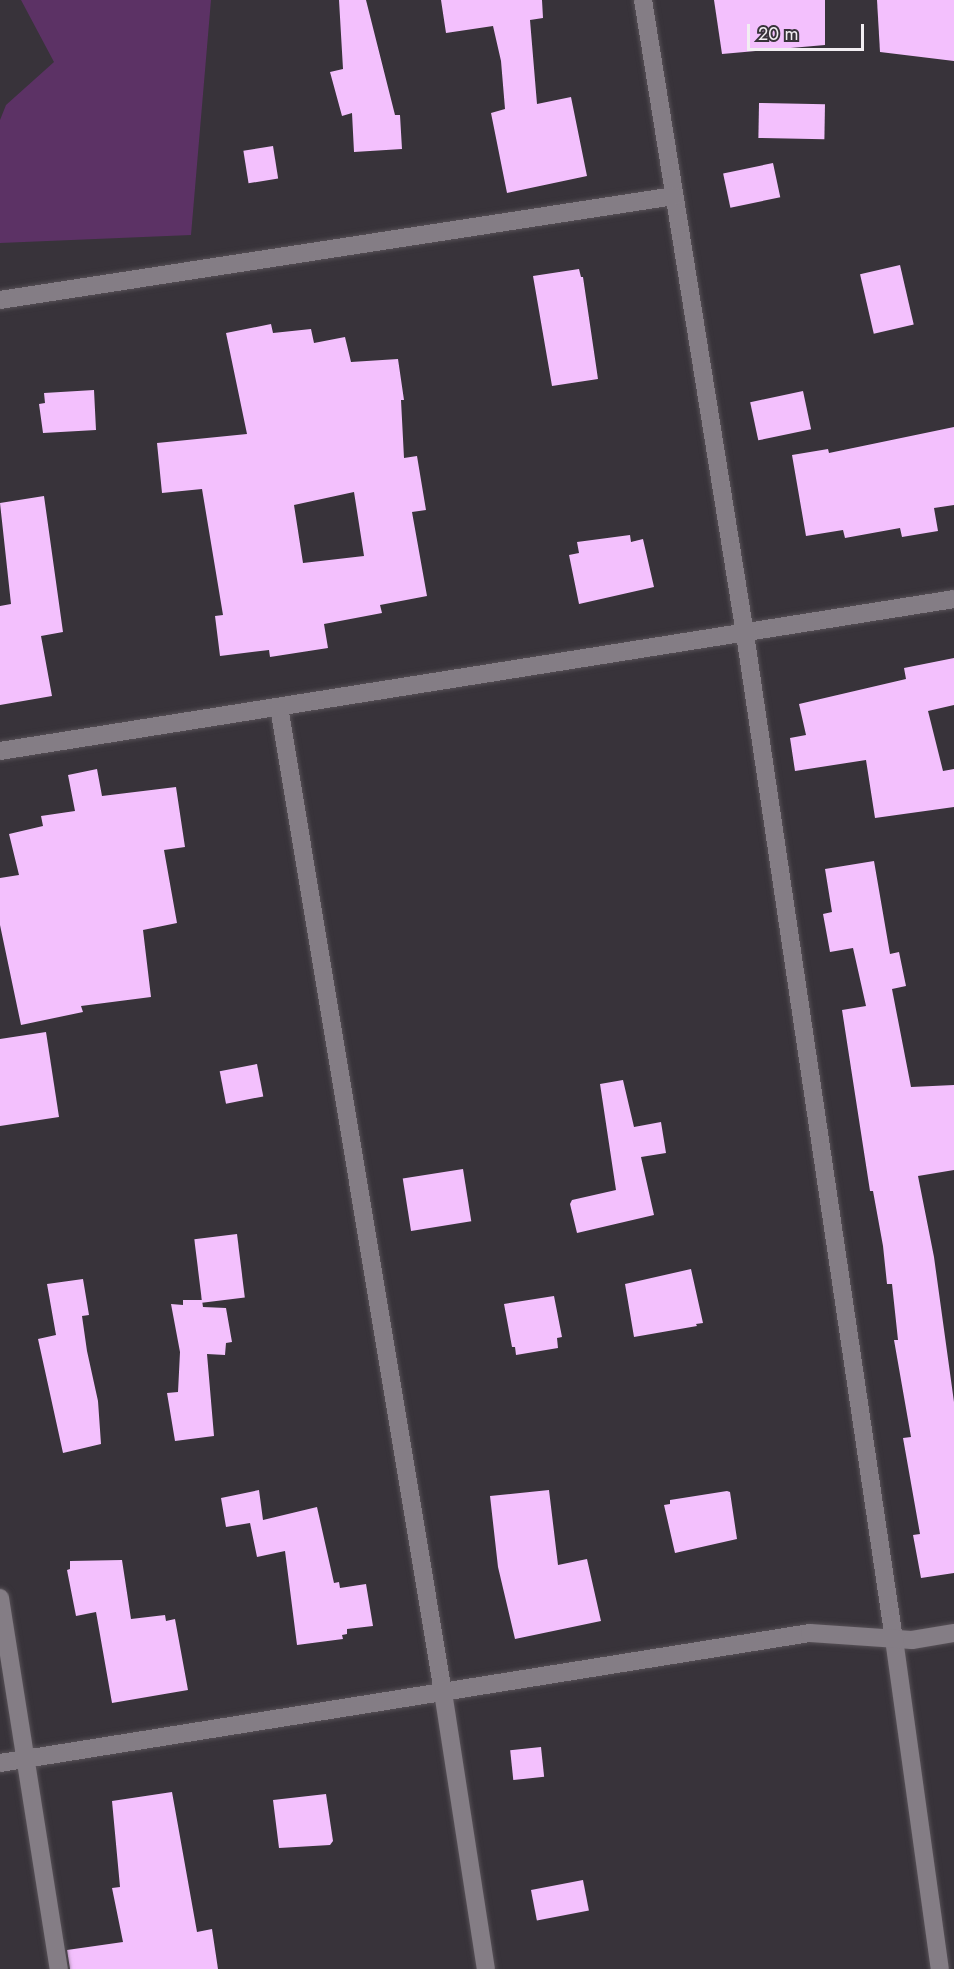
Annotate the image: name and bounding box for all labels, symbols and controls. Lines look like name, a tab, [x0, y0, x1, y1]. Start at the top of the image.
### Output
scale bar	[750, 12, 867, 50]
text: 20 m	[758, 21, 798, 47]

